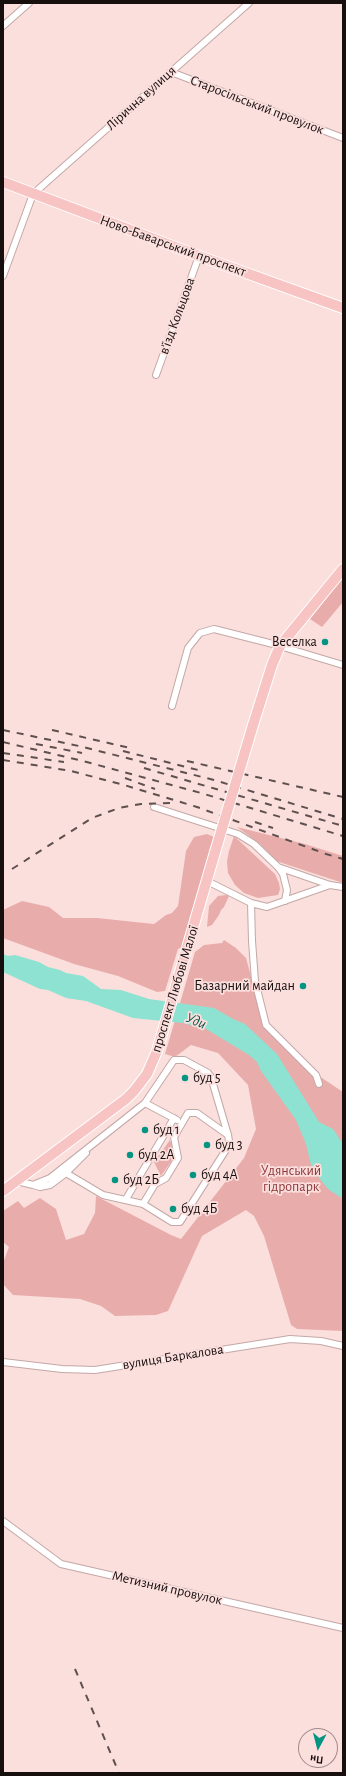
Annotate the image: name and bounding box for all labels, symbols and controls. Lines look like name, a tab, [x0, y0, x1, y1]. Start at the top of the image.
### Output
street label: Лірична вулиця	[103, 62, 179, 134]
street label: Старосільський провулок	[188, 72, 326, 138]
street label: Ново-Баварський проспект	[98, 212, 248, 280]
street label: в’їзд Кольцова	[155, 275, 199, 357]
place label: Веселка	[272, 634, 317, 650]
marker: Веселка	[320, 637, 330, 647]
street label: проспект Любові Малої	[148, 924, 202, 1054]
place label: Базарний майдан	[194, 978, 295, 994]
marker: Базарний майдан	[298, 981, 308, 991]
water label: Уди	[183, 1009, 209, 1033]
place label: буд 5	[193, 1070, 221, 1086]
marker: буд 5	[180, 1073, 190, 1083]
place label: буд 1	[153, 1122, 180, 1138]
marker: буд 1	[140, 1125, 150, 1135]
place label: буд 3	[215, 1137, 243, 1153]
marker: буд 3	[202, 1140, 212, 1150]
place label: буд 2А	[138, 1147, 174, 1163]
marker: буд 2А	[125, 1150, 135, 1160]
park label: Удянський гідропарк	[261, 1163, 321, 1196]
place label: буд 4А	[201, 1167, 238, 1183]
marker: буд 4А	[188, 1170, 198, 1180]
place label: буд 2Б	[123, 1172, 159, 1188]
marker: буд 2Б	[110, 1175, 120, 1185]
place label: буд 4Б	[181, 1201, 218, 1217]
marker: буд 4Б	[168, 1204, 178, 1214]
street label: вулиця Баркалова	[121, 1341, 225, 1373]
street label: Метизний провулок	[110, 1567, 224, 1609]
north arrow	[298, 1728, 338, 1768]
text: Пн	[309, 1753, 324, 1766]

